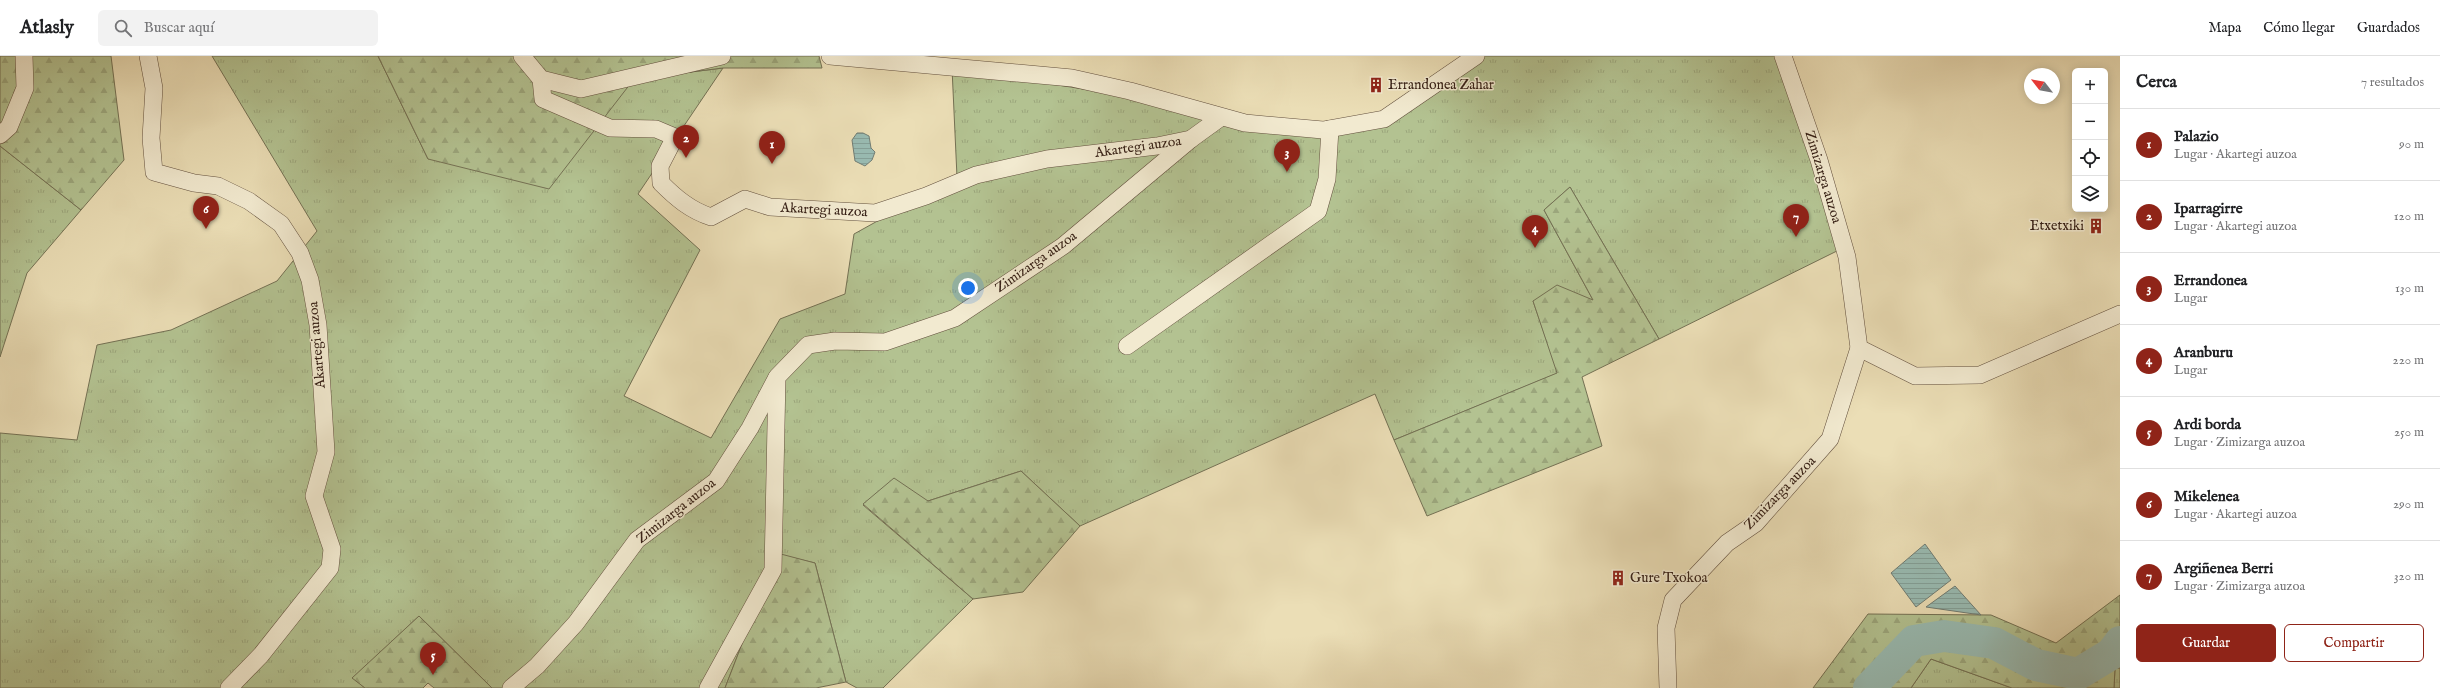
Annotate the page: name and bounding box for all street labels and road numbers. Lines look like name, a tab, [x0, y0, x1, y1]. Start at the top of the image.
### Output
street label: Zimizarga auzoa	[1800, 129, 1846, 226]
street label: Akartegi auzoa	[1093, 132, 1183, 162]
street label: Akartegi auzoa	[779, 199, 869, 221]
street label: Zimizarga auzoa	[992, 227, 1081, 297]
street label: Akartegi auzoa	[304, 300, 330, 390]
street label: Zimizarga auzoa	[1740, 452, 1820, 534]
street label: Zimizarga auzoa	[633, 474, 720, 548]

